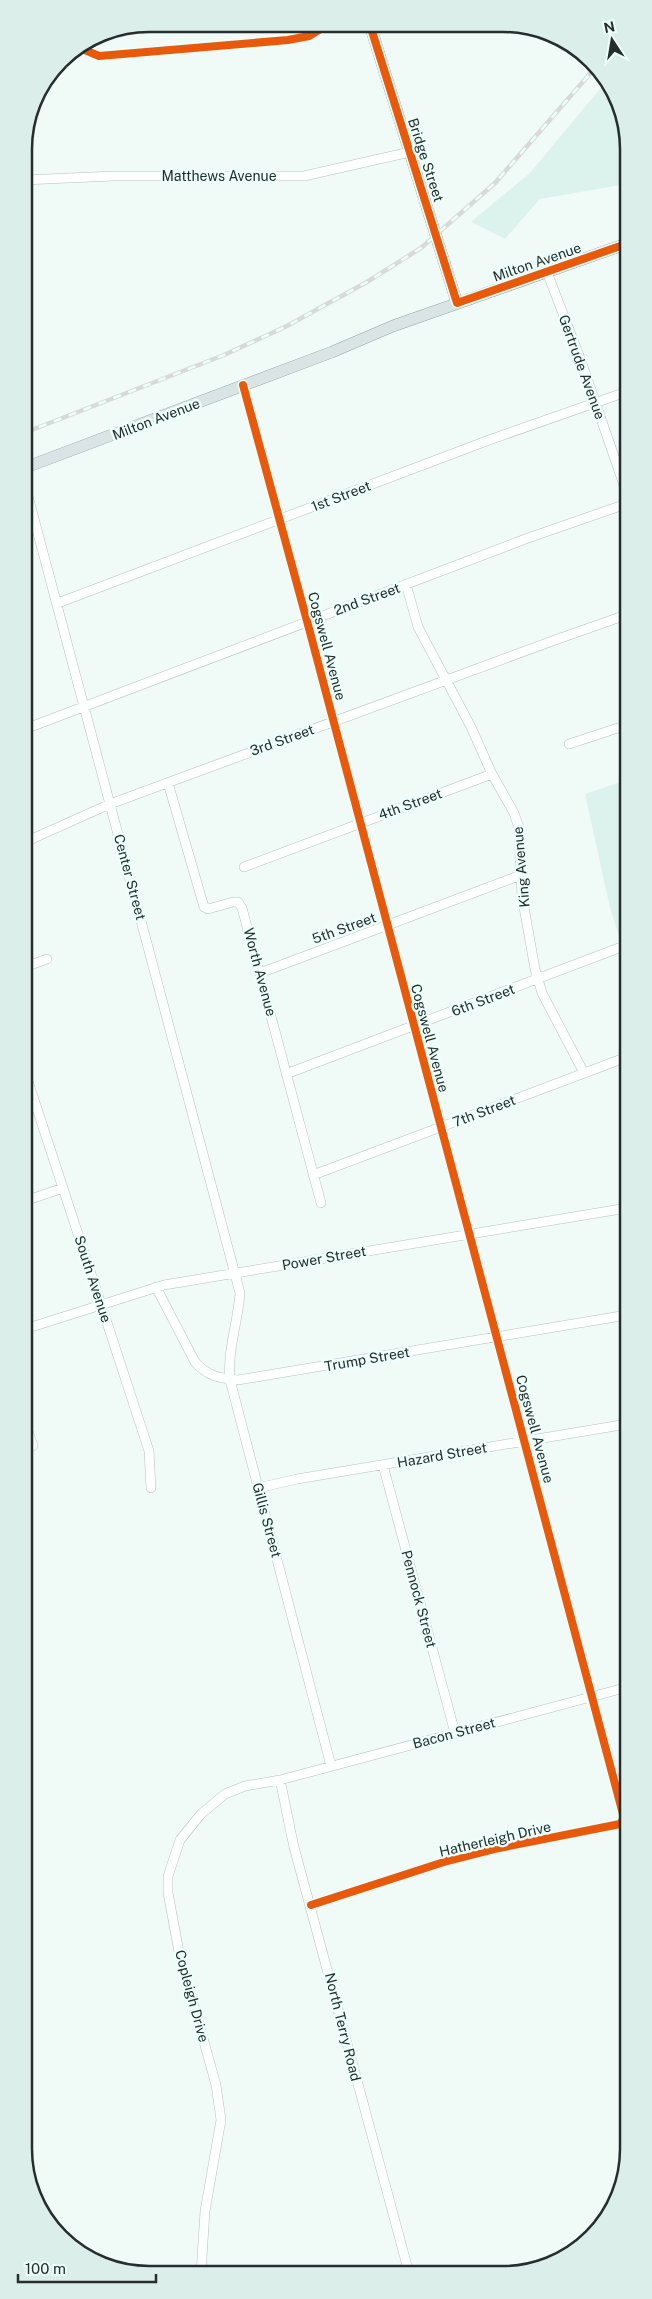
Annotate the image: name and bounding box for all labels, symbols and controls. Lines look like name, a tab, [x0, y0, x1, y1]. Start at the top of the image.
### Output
north arrow	[587, 15, 637, 65]
text: N	[602, 18, 616, 36]
street label: Bridge Street	[405, 116, 447, 204]
street label: Matthews Avenue	[161, 168, 277, 184]
street label: Milton Avenue	[491, 239, 583, 285]
street label: Gertrude Avenue	[556, 312, 608, 422]
street label: Milton Avenue	[110, 395, 202, 443]
street label: 1st Street	[309, 477, 373, 515]
street label: 2nd Street	[332, 580, 402, 618]
street label: Cogswell Avenue	[305, 590, 349, 702]
street label: 3rd Street	[248, 721, 316, 759]
street label: 4th Street	[376, 785, 444, 823]
street label: King Avenue	[509, 826, 533, 908]
street label: Center Street	[111, 832, 149, 922]
street label: 5th Street	[310, 909, 378, 947]
street label: Worth Avenue	[241, 926, 280, 1018]
street label: 6th Street	[449, 981, 517, 1019]
street label: Cogswell Avenue	[408, 982, 452, 1094]
street label: 7th Street	[450, 1092, 518, 1130]
street label: South Avenue	[71, 1234, 115, 1325]
street label: Power Street	[281, 1243, 367, 1273]
street label: Trump Street	[323, 1344, 411, 1374]
street label: Cogswell Avenue	[513, 1373, 557, 1485]
street label: Hazard Street	[396, 1439, 488, 1471]
street label: Gillis Street	[249, 1481, 285, 1559]
street label: Pennock Street	[398, 1548, 440, 1650]
street label: Bacon Street	[411, 1714, 497, 1752]
street label: Hatherleigh Drive	[438, 1818, 552, 1860]
street label: Copleigh Drive	[172, 1948, 212, 2044]
street label: North Terry Road	[322, 1971, 364, 2083]
scale bar	[18, 2252, 155, 2284]
text: 100 m	[25, 2260, 66, 2277]

